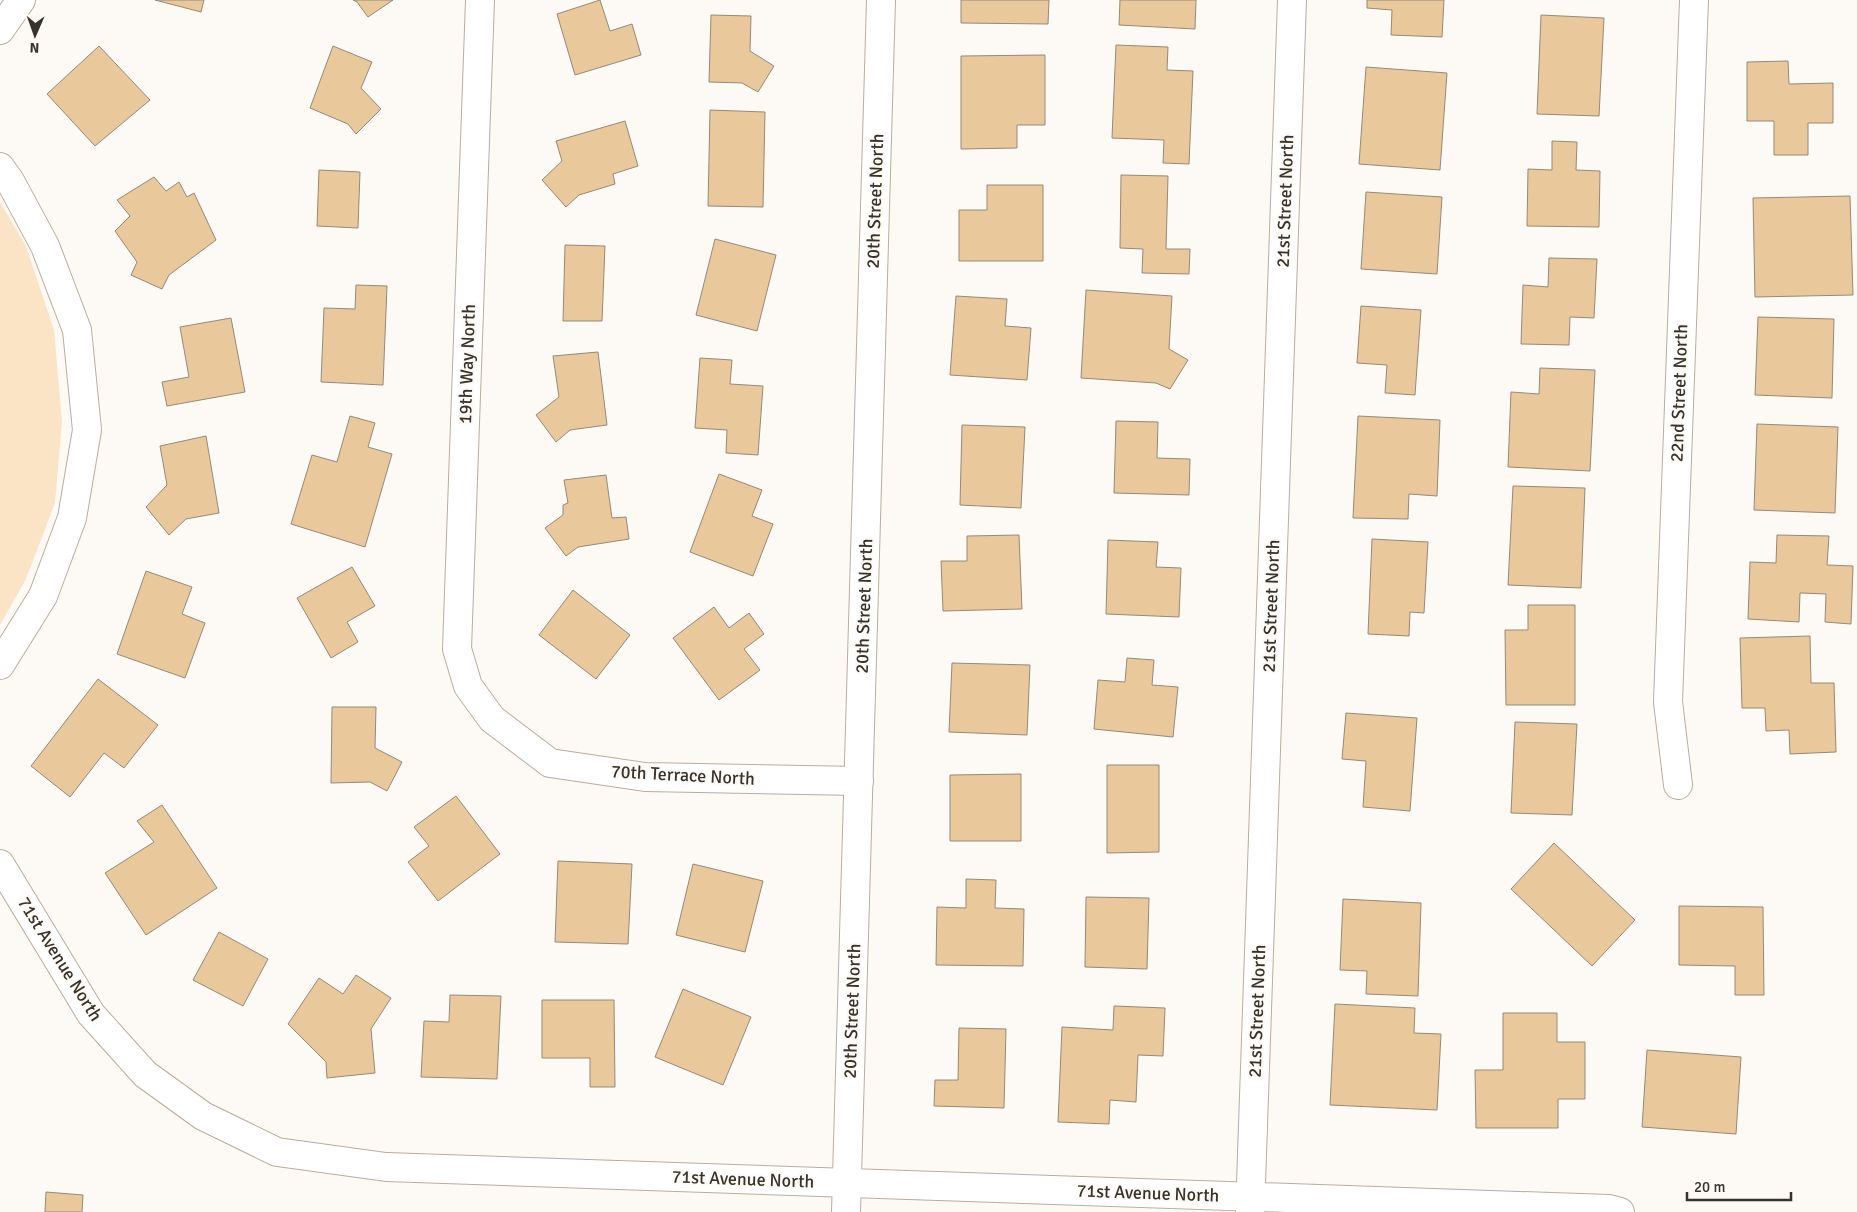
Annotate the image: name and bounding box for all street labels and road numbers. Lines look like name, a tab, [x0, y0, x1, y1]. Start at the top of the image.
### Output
street label: 20th Street North	[862, 133, 888, 269]
street label: 21st Street North	[1272, 134, 1298, 268]
street label: 19th Way North	[454, 304, 480, 424]
street label: 22nd Street North	[1666, 324, 1692, 462]
street label: 20th Street North	[851, 538, 877, 674]
street label: 21st Street North	[1258, 539, 1284, 673]
street label: 70th Terrace North	[610, 760, 756, 790]
street label: 71st Avenue North	[13, 893, 107, 1025]
street label: 20th Street North	[839, 943, 865, 1079]
street label: 21st Street North	[1244, 944, 1270, 1078]
street label: 71st Avenue North	[671, 1166, 815, 1192]
street label: 71st Avenue North	[1076, 1180, 1220, 1206]

